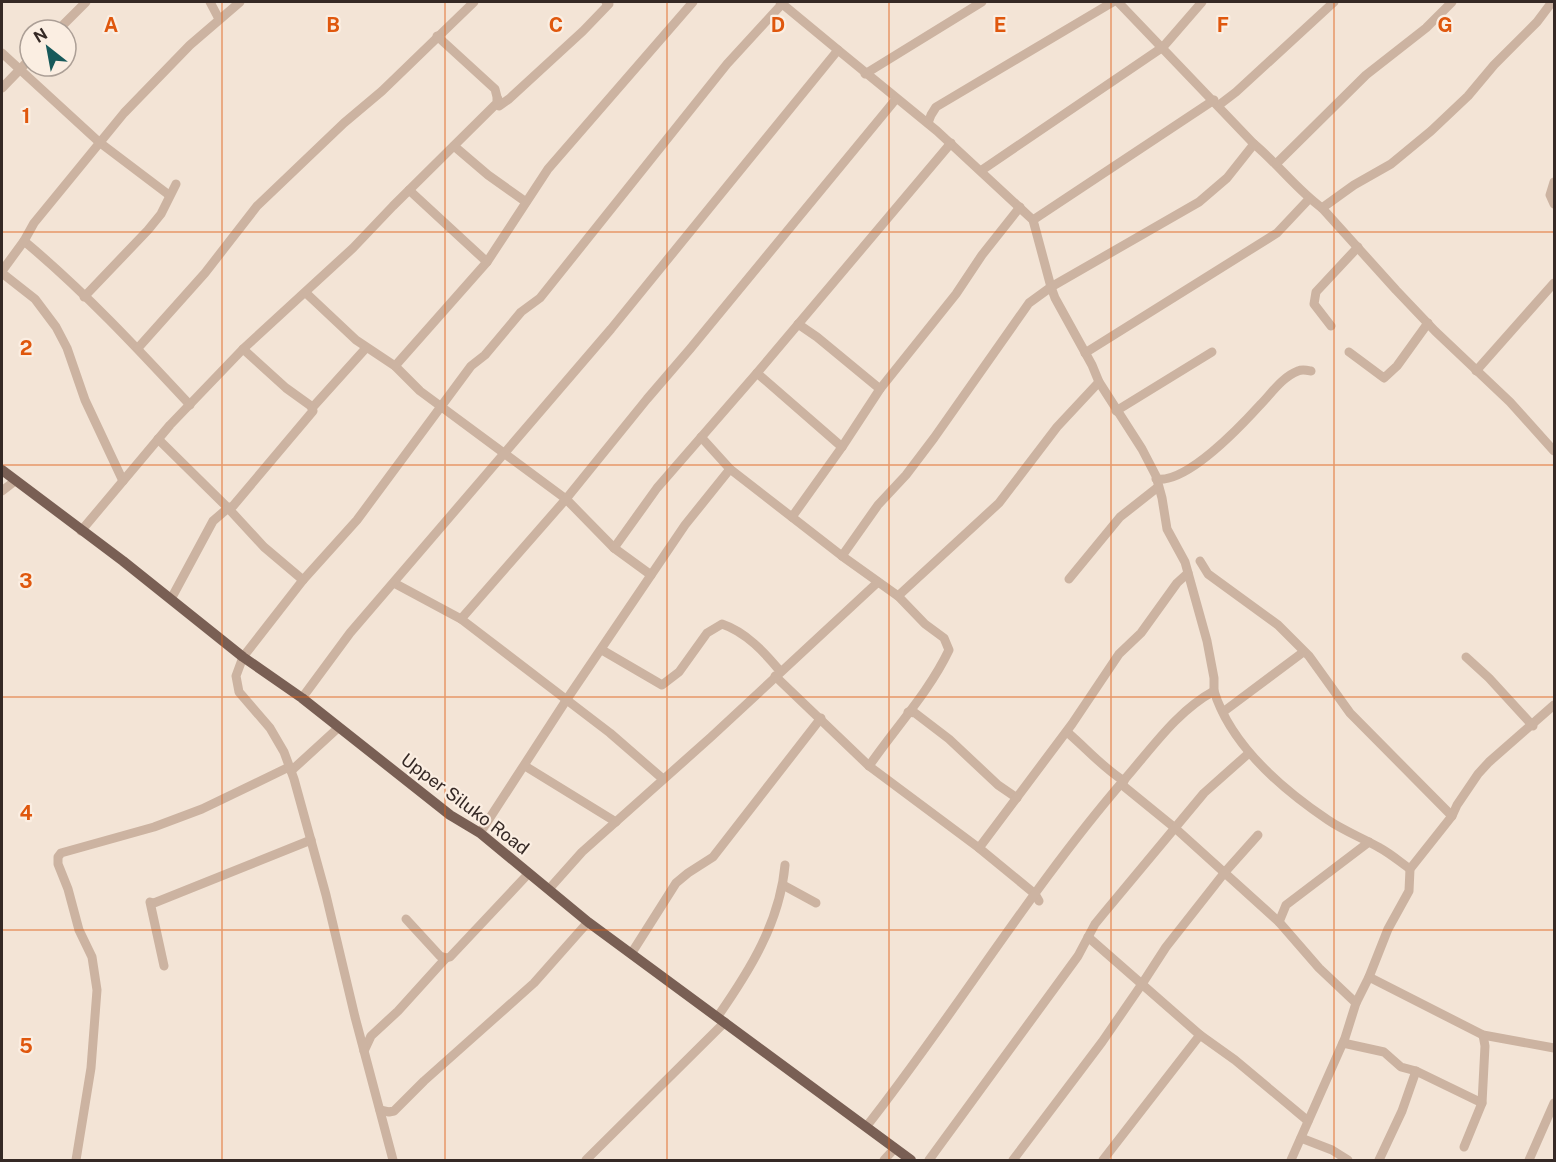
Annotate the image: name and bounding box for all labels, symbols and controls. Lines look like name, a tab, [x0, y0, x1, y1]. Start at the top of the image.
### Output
text: A	[104, 13, 118, 37]
text: B	[326, 13, 340, 37]
text: C	[549, 13, 563, 37]
text: D	[771, 13, 785, 37]
text: E	[994, 13, 1006, 37]
text: F	[1217, 13, 1229, 37]
text: G	[1437, 13, 1453, 37]
north arrow	[18, 18, 78, 78]
text: N	[30, 24, 51, 47]
text: 1	[22, 104, 30, 128]
text: 2	[20, 336, 32, 360]
text: 3	[19, 569, 33, 593]
street label: Upper Siluko Road	[397, 749, 533, 859]
text: 4	[19, 801, 33, 825]
text: 5	[19, 1034, 33, 1058]

